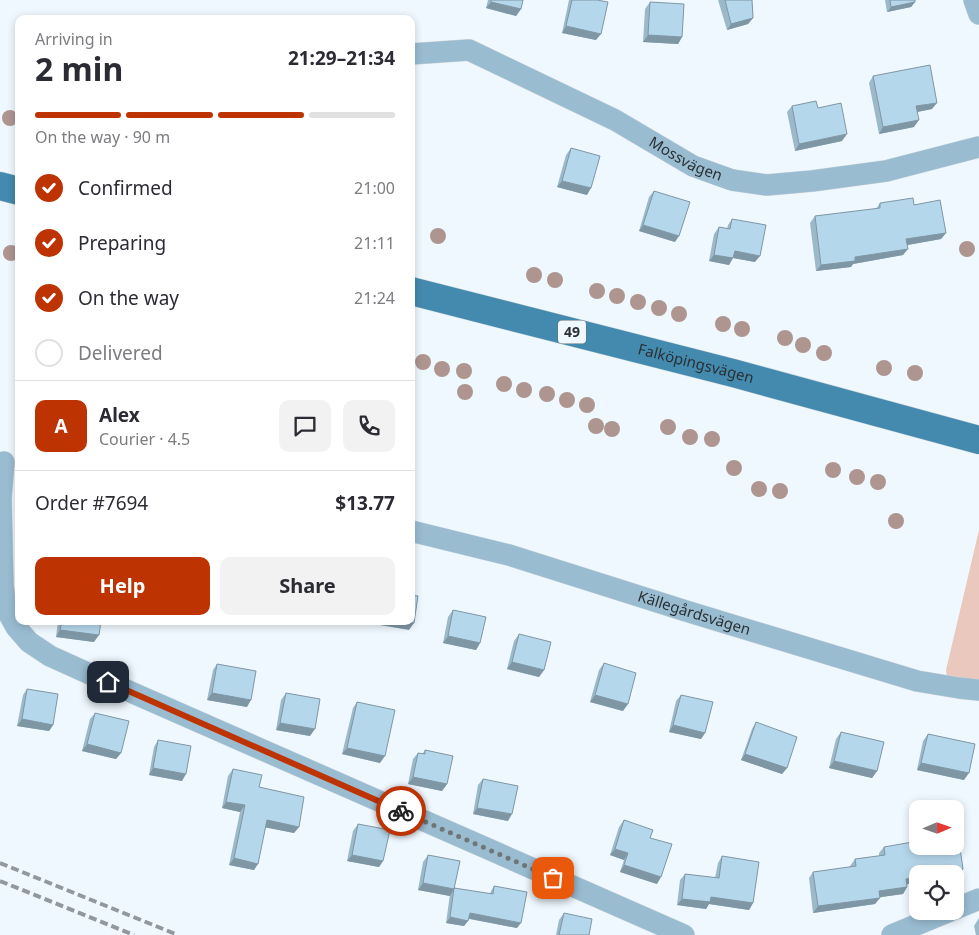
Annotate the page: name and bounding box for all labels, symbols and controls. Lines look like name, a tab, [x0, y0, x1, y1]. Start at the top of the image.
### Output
text: Arriving in	[35, 28, 113, 50]
text: 21:29–21:34	[288, 45, 395, 71]
text: 2 min	[35, 47, 123, 90]
text: On the way · 90 m	[35, 126, 170, 148]
street label: Mossvägen	[646, 131, 725, 185]
icon: check	[35, 174, 63, 202]
text: Confirmed	[78, 175, 173, 201]
text: 21:00	[354, 177, 395, 199]
icon: check	[35, 229, 63, 257]
text: Preparing	[78, 230, 166, 256]
text: 21:11	[354, 232, 395, 254]
icon: check	[35, 284, 63, 312]
text: On the way	[78, 285, 179, 311]
text: 21:24	[354, 287, 395, 309]
road number: 49	[558, 321, 586, 344]
street label: Falköpingsvägen	[636, 338, 756, 387]
text: Delivered	[78, 340, 163, 366]
button: chat	[279, 400, 331, 452]
button: phone	[343, 400, 395, 452]
text: Alex	[99, 402, 140, 428]
text: A	[54, 413, 68, 439]
text: Courier · 4.5	[99, 428, 190, 450]
text: Order #7694	[35, 490, 148, 516]
text: $13.77	[335, 490, 395, 516]
button: Help	[35, 557, 210, 615]
button: Share	[220, 557, 395, 615]
street label: Källegårdsvägen	[636, 585, 753, 639]
pin	[87, 661, 129, 703]
icon: home	[94, 668, 122, 696]
courier	[376, 786, 426, 836]
icon: bike	[387, 797, 415, 825]
north arrow	[909, 800, 964, 855]
map controls	[909, 800, 964, 920]
pin	[532, 857, 574, 899]
icon: bag	[539, 864, 567, 892]
button: locate	[909, 865, 964, 920]

